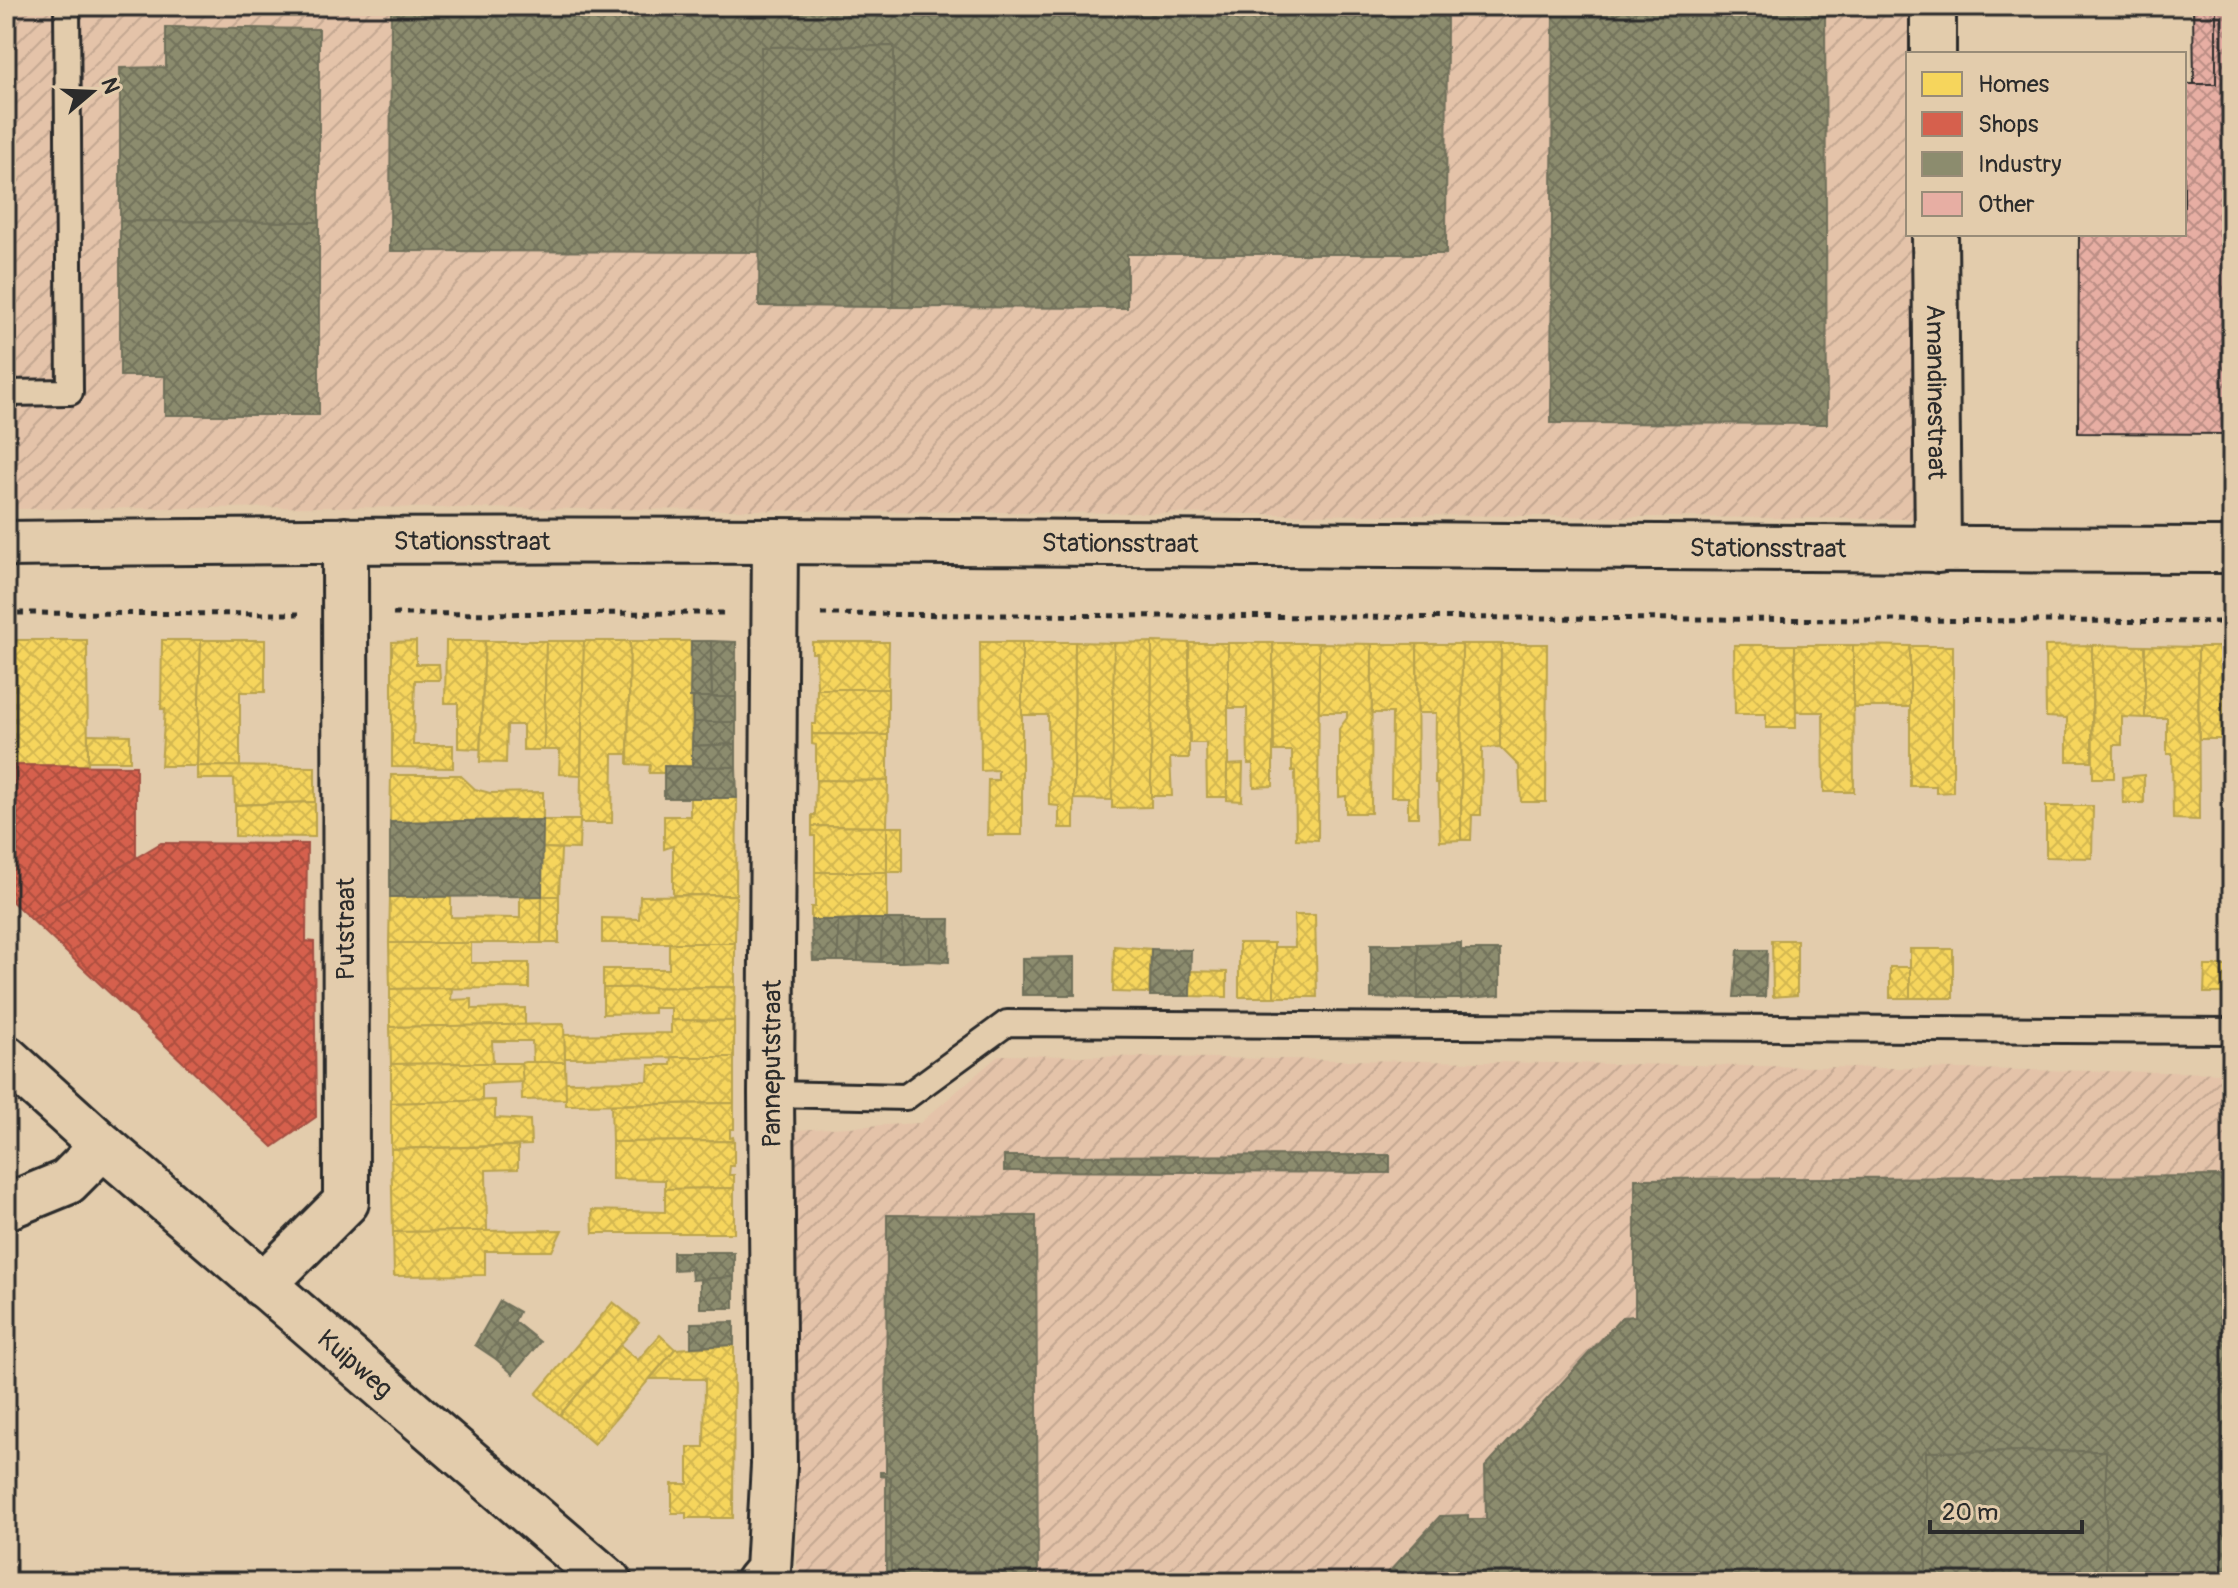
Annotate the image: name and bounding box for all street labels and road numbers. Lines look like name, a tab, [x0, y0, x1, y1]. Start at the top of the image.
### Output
street label: Amandinestraat	[1919, 304, 1952, 480]
street label: Stationsstraat	[393, 526, 551, 558]
street label: Stationsstraat	[1041, 527, 1199, 560]
street label: Stationsstraat	[1689, 532, 1847, 565]
street label: Putstraat	[330, 877, 362, 981]
street label: Panneputstraat	[756, 979, 789, 1148]
street label: Kuipweg	[311, 1323, 399, 1405]

